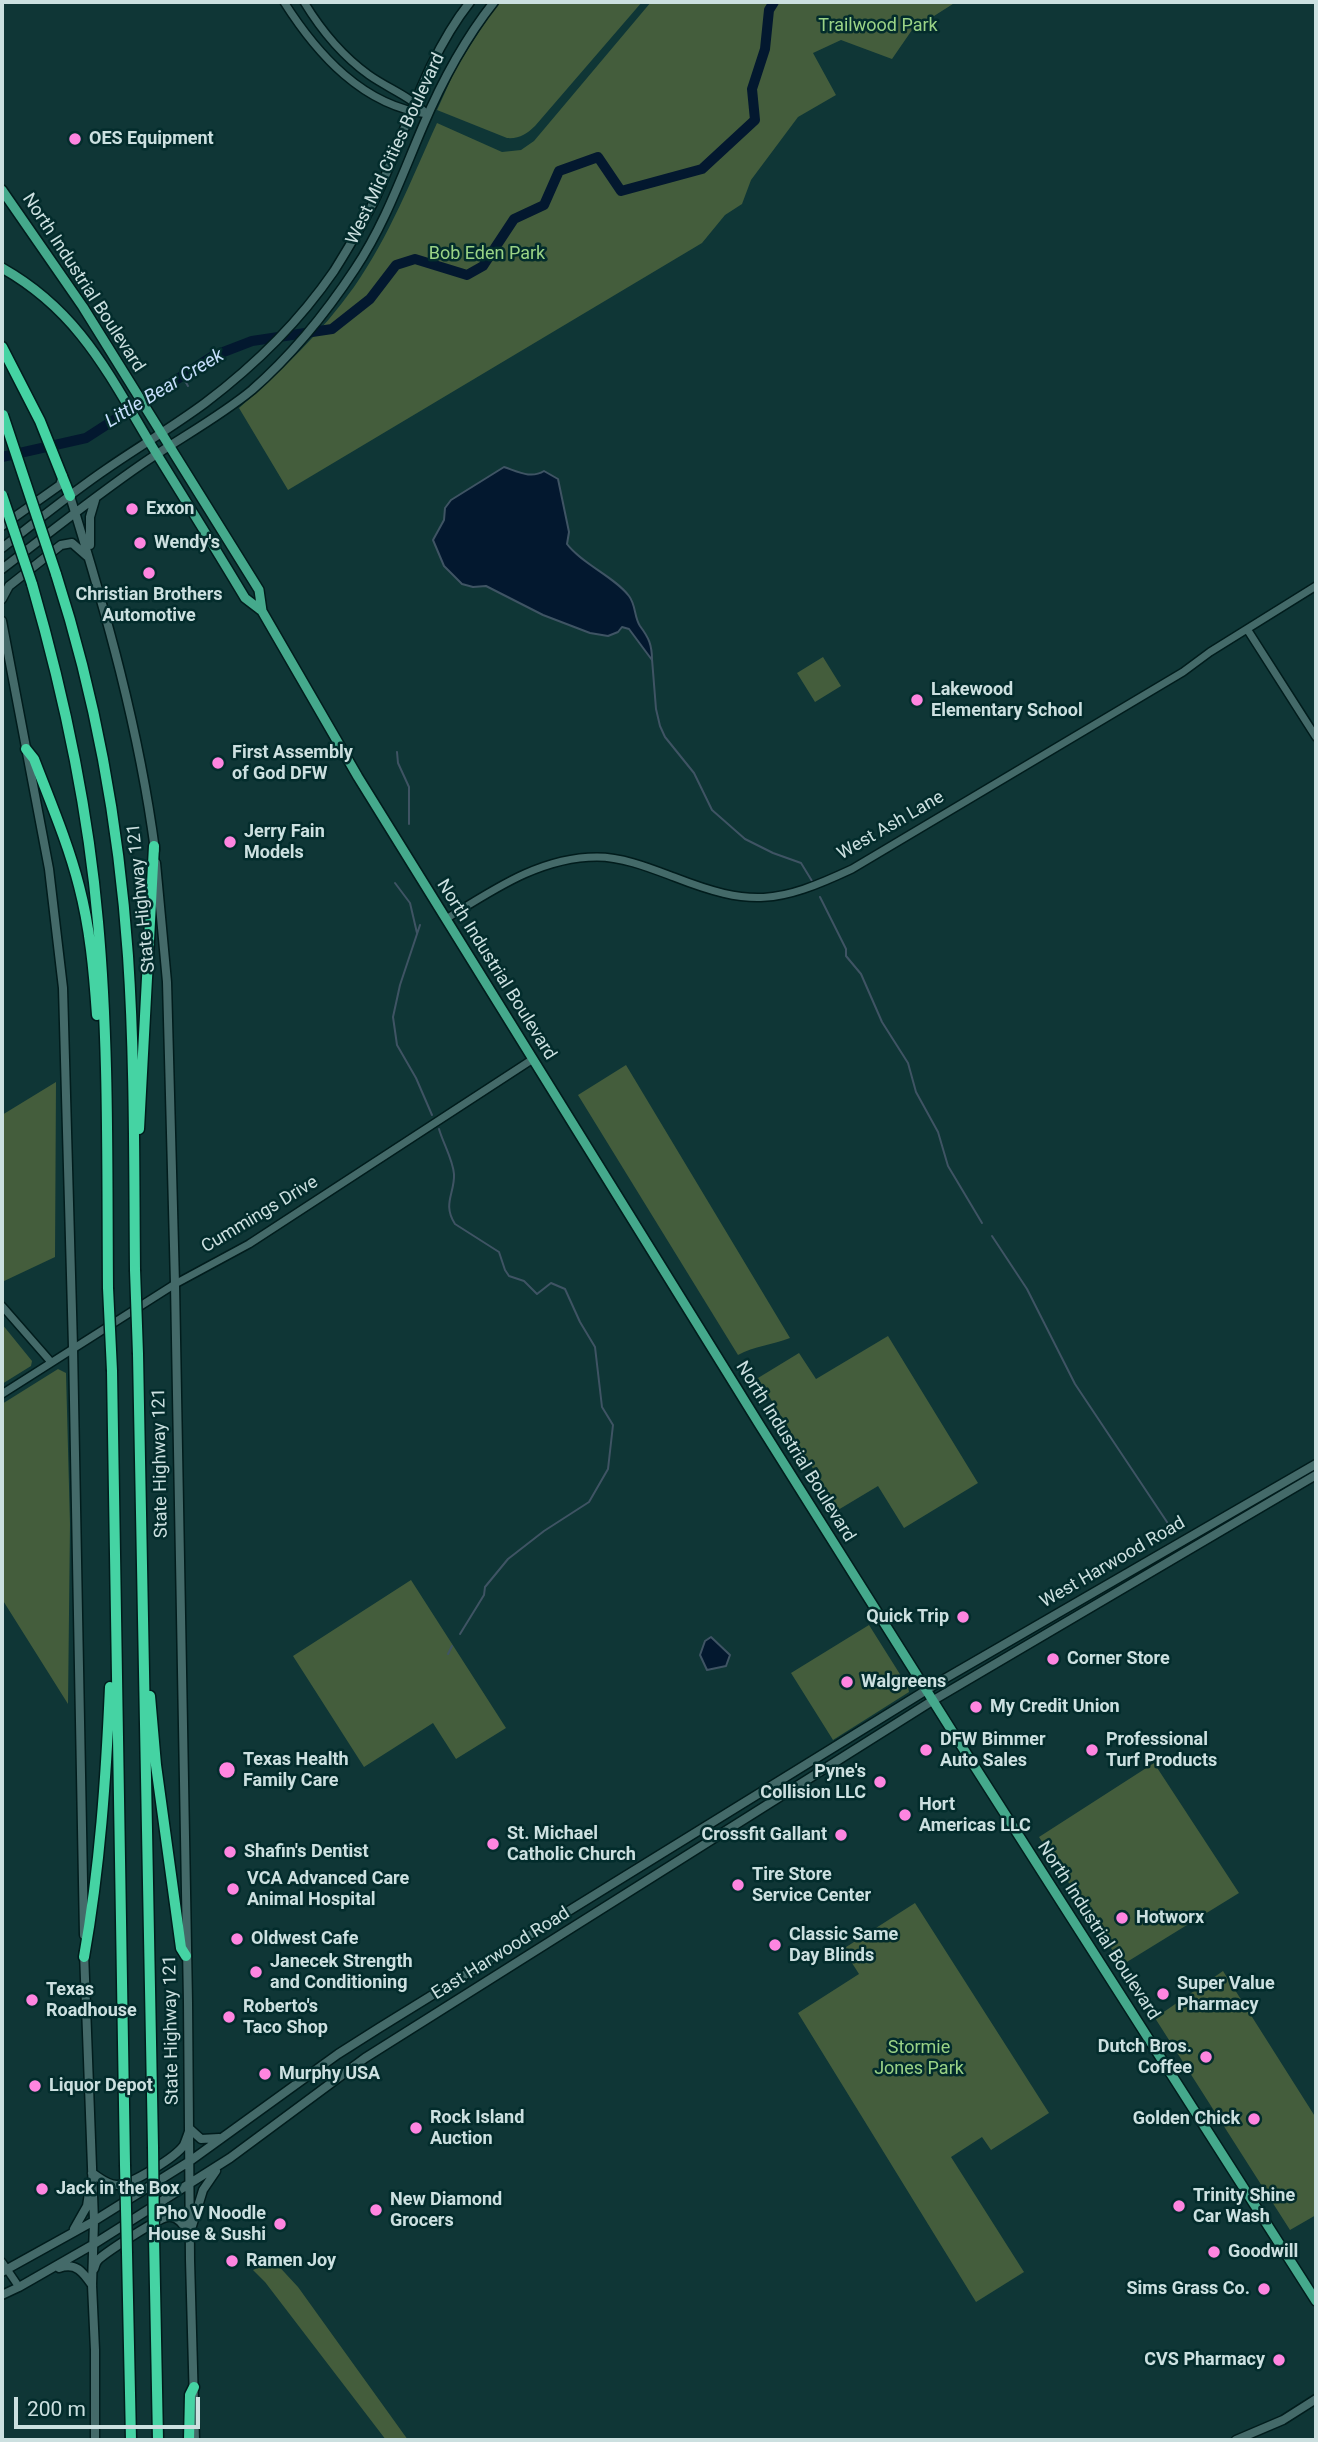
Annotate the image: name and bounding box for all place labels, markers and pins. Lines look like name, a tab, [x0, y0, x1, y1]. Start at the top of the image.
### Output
place label: OES Equipment	[89, 128, 214, 150]
marker: OES Equipment	[67, 131, 83, 147]
place label: Exxon	[146, 498, 194, 520]
marker: Exxon	[124, 501, 140, 517]
place label: Wendy's	[154, 532, 220, 554]
marker: Wendy's	[132, 535, 148, 551]
marker: Christian Brothers Automotive	[141, 565, 157, 581]
place label: Christian Brothers Automotive	[75, 584, 223, 626]
place label: Lakewood Elementary School	[931, 679, 1083, 722]
marker: Lakewood Elementary School	[909, 692, 925, 708]
place label: First Assembly of God DFW	[232, 742, 353, 784]
marker: First Assembly of God DFW	[210, 755, 226, 771]
place label: Jerry Fain Models	[244, 821, 325, 864]
marker: Jerry Fain Models	[222, 834, 238, 850]
place label: Quick Trip	[866, 1606, 949, 1628]
marker: Quick Trip	[955, 1609, 971, 1625]
place label: Corner Store	[1067, 1648, 1170, 1670]
marker: Corner Store	[1045, 1651, 1061, 1667]
place label: Walgreens	[861, 1671, 946, 1693]
marker: Walgreens	[839, 1674, 855, 1690]
place label: My Credit Union	[990, 1696, 1120, 1718]
marker: My Credit Union	[968, 1699, 984, 1715]
place label: DFW Bimmer Auto Sales	[940, 1729, 1046, 1772]
place label: Professional Turf Products	[1106, 1729, 1217, 1772]
marker: DFW Bimmer Auto Sales	[918, 1742, 934, 1758]
marker: Professional Turf Products	[1084, 1742, 1100, 1758]
place label: Texas Health Family Care	[243, 1749, 349, 1792]
marker: Texas Health Family Care	[217, 1760, 237, 1780]
place label: Pyne's Collision LLC	[760, 1761, 866, 1803]
marker: Pyne's Collision LLC	[872, 1774, 888, 1790]
place label: Hort Americas LLC	[919, 1794, 1031, 1836]
marker: Hort Americas LLC	[897, 1807, 913, 1823]
place label: St. Michael Catholic Church	[507, 1823, 636, 1866]
place label: Crossfit Gallant	[701, 1824, 827, 1846]
marker: Crossfit Gallant	[833, 1827, 849, 1843]
marker: St. Michael Catholic Church	[485, 1836, 501, 1852]
place label: Shafin's Dentist	[244, 1841, 369, 1863]
marker: Shafin's Dentist	[222, 1844, 238, 1860]
place label: Tire Store Service Center	[752, 1864, 871, 1906]
place label: VCA Advanced Care Animal Hospital	[247, 1868, 409, 1910]
marker: Tire Store Service Center	[730, 1877, 746, 1893]
marker: VCA Advanced Care Animal Hospital	[225, 1881, 241, 1897]
place label: Hotworx	[1136, 1907, 1204, 1929]
marker: Hotworx	[1114, 1910, 1130, 1926]
place label: Classic Same Day Blinds	[789, 1924, 898, 1966]
place label: Oldwest Cafe	[251, 1928, 358, 1950]
marker: Oldwest Cafe	[229, 1931, 245, 1947]
marker: Classic Same Day Blinds	[767, 1937, 783, 1953]
place label: Janecek Strength and Conditioning	[270, 1951, 413, 1994]
marker: Janecek Strength and Conditioning	[248, 1964, 264, 1980]
place label: Super Value Pharmacy	[1177, 1973, 1275, 2016]
place label: Texas Roadhouse	[46, 1979, 137, 2022]
marker: Super Value Pharmacy	[1155, 1986, 1171, 2002]
marker: Texas Roadhouse	[24, 1992, 40, 2008]
place label: Roberto's Taco Shop	[243, 1996, 328, 2038]
marker: Roberto's Taco Shop	[221, 2009, 237, 2025]
place label: Dutch Bros. Coffee	[1098, 2036, 1192, 2078]
marker: Dutch Bros. Coffee	[1198, 2049, 1214, 2065]
place label: Murphy USA	[279, 2063, 380, 2085]
marker: Murphy USA	[257, 2066, 273, 2082]
place label: Liquor Depot	[49, 2075, 153, 2097]
marker: Liquor Depot	[27, 2078, 43, 2094]
place label: Rock Island Auction	[430, 2107, 524, 2150]
place label: Golden Chick	[1133, 2108, 1240, 2130]
marker: Golden Chick	[1246, 2111, 1262, 2127]
marker: Rock Island Auction	[408, 2120, 424, 2136]
place label: Jack in the Box	[56, 2178, 179, 2200]
marker: Jack in the Box	[34, 2181, 50, 2197]
place label: Trinity Shine Car Wash	[1193, 2185, 1295, 2228]
place label: New Diamond Grocers	[390, 2189, 502, 2232]
marker: Trinity Shine Car Wash	[1171, 2198, 1187, 2214]
marker: New Diamond Grocers	[368, 2202, 384, 2218]
place label: Pho V Noodle House & Sushi	[148, 2203, 266, 2246]
marker: Pho V Noodle House & Sushi	[272, 2216, 288, 2232]
place label: Goodwill	[1228, 2241, 1298, 2263]
marker: Goodwill	[1206, 2244, 1222, 2260]
place label: Ramen Joy	[246, 2250, 336, 2272]
marker: Ramen Joy	[224, 2253, 240, 2269]
place label: Sims Grass Co.	[1127, 2278, 1250, 2300]
marker: Sims Grass Co.	[1256, 2281, 1272, 2297]
place label: CVS Pharmacy	[1144, 2349, 1265, 2371]
marker: CVS Pharmacy	[1271, 2352, 1287, 2368]

